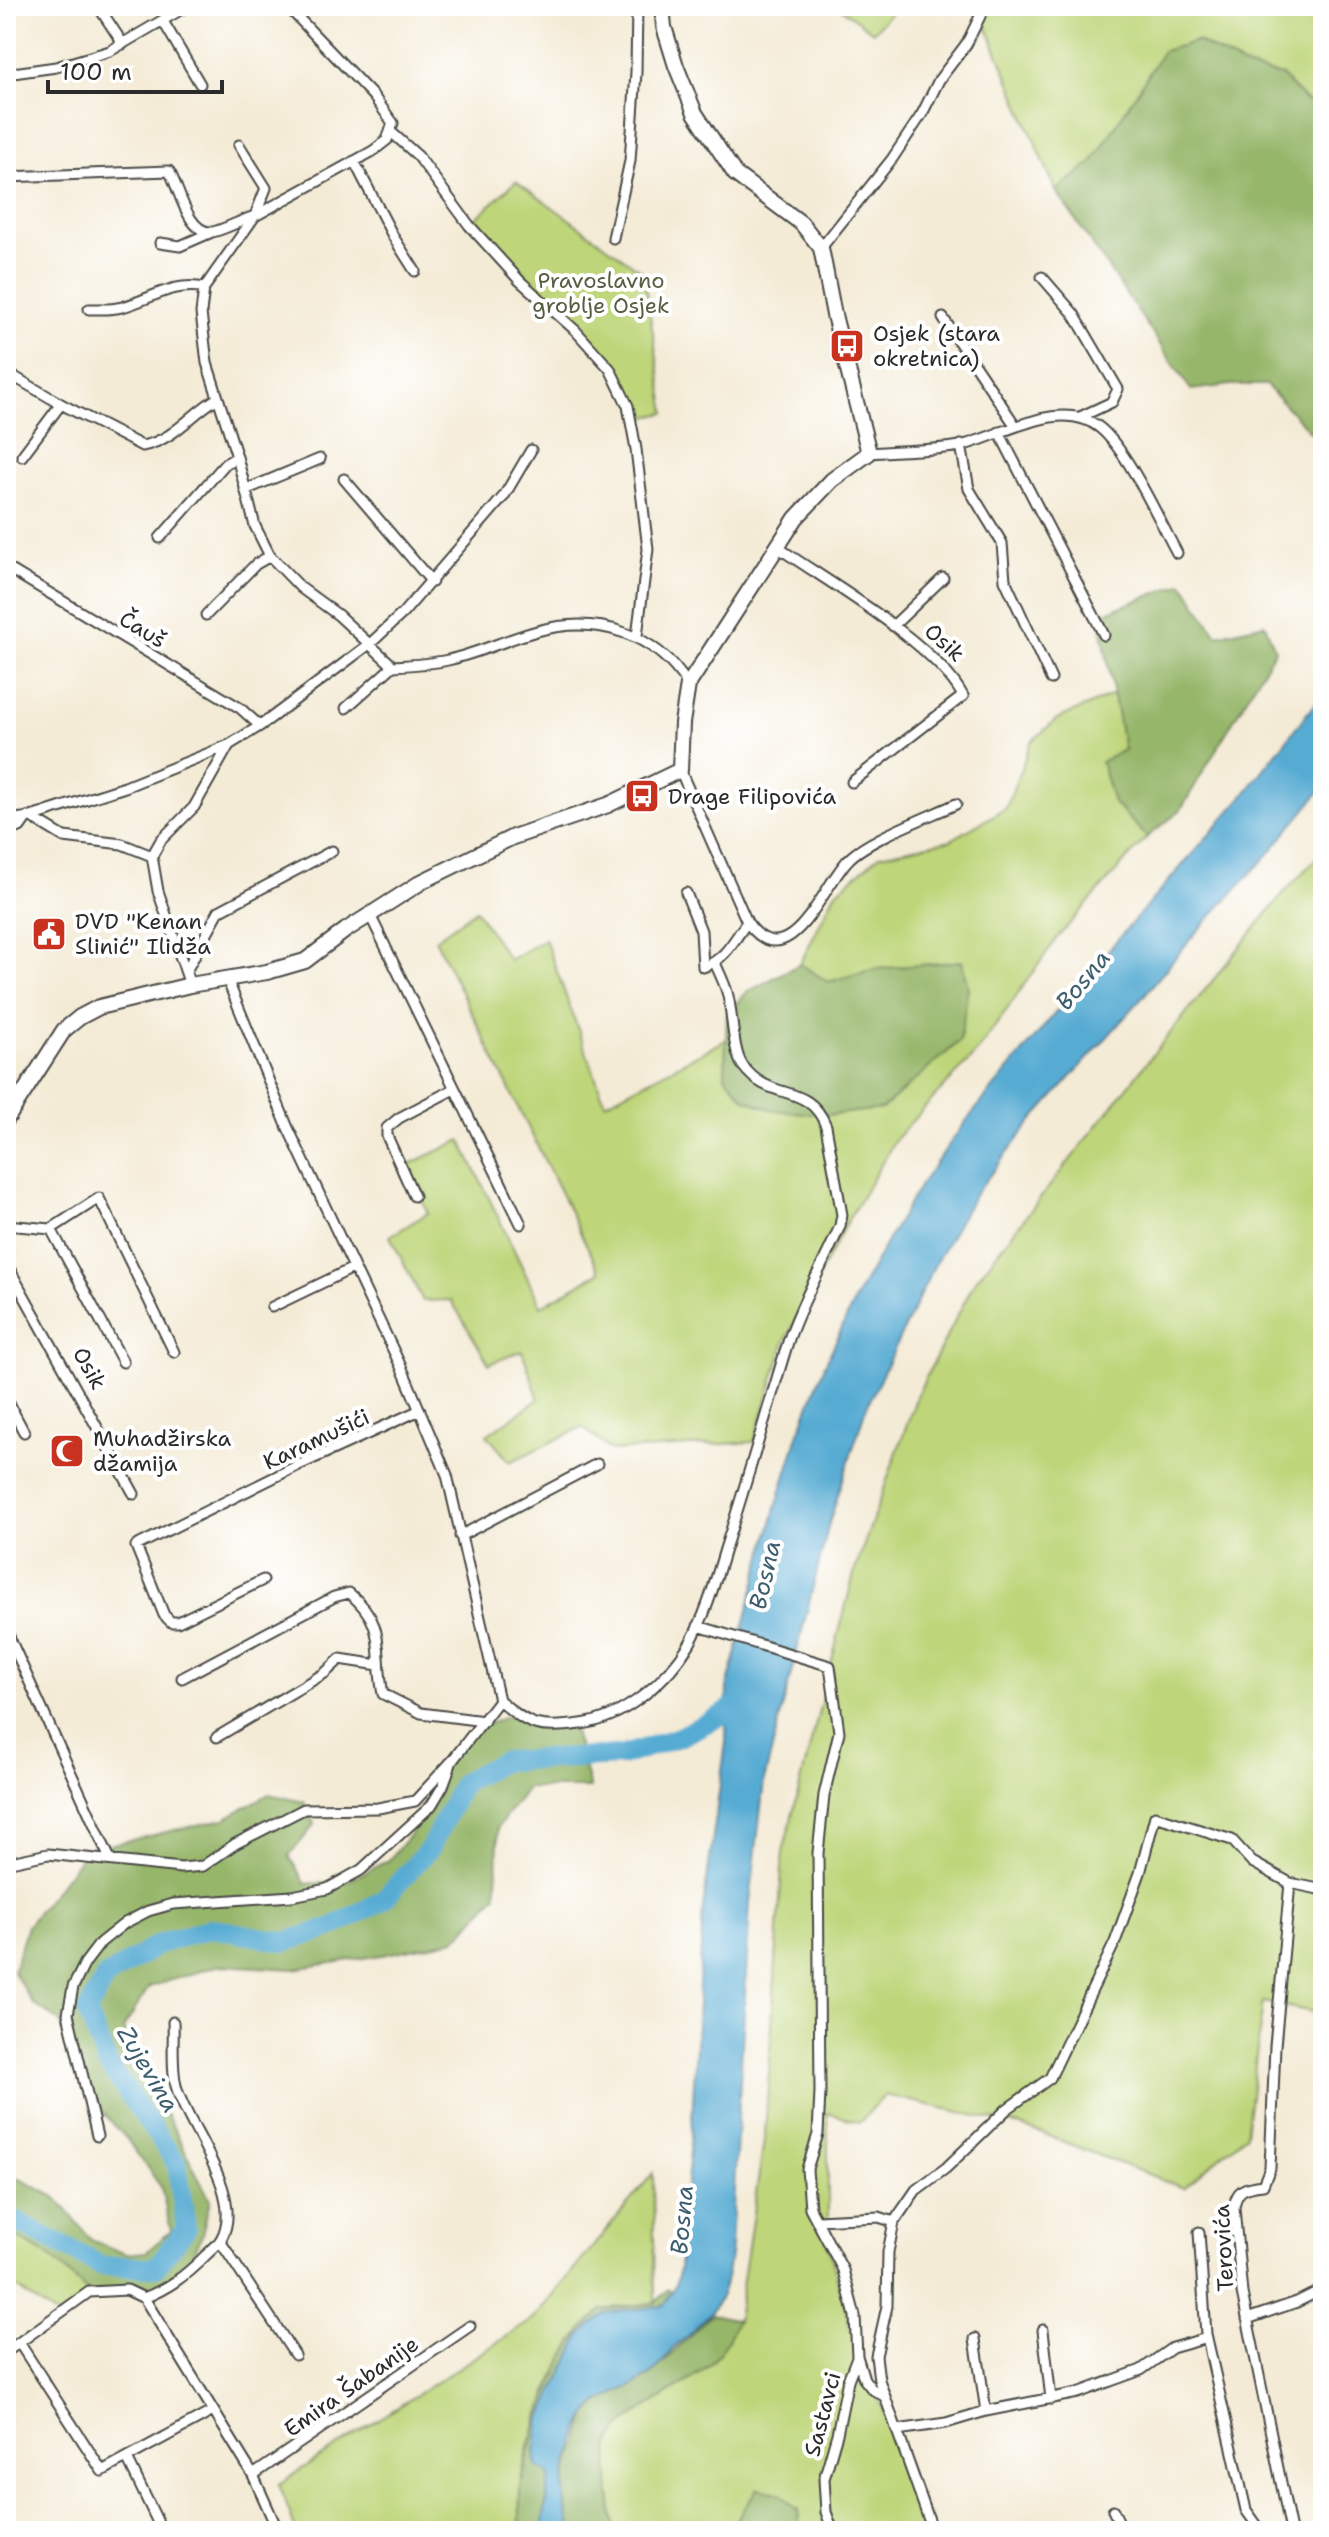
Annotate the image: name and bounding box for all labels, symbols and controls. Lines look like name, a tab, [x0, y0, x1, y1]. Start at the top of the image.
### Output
scale bar	[48, 44, 222, 94]
text: 100 m	[60, 56, 132, 88]
park label: Pravoslavno groblje Osjek	[532, 266, 670, 320]
place label: Osjek (stara okretnica)	[873, 319, 1000, 373]
bus stop icon: Osjek (stara okretnica)	[828, 327, 866, 365]
street label: Čauš	[114, 604, 172, 655]
street label: Osik	[918, 617, 971, 668]
bus stop icon: Drage Filipovića	[623, 777, 661, 815]
place label: Drage Filipovića	[668, 782, 837, 811]
place label: DVD "Kenan Slinić" Ilidža	[75, 907, 211, 961]
public building icon: DVD "Kenan Slinić" Ilidža	[30, 915, 68, 953]
water label: Bosna	[1048, 943, 1118, 1017]
street label: Osik	[66, 1342, 113, 1395]
street label: Karamušići	[258, 1402, 374, 1477]
place label: Muhadžirska džamija	[93, 1424, 232, 1478]
mosque icon: Muhadžirska džamija	[48, 1432, 86, 1470]
water label: Bosna	[742, 1537, 788, 1613]
water label: Zujevina	[109, 2019, 187, 2119]
water label: Bosna	[663, 2184, 701, 2256]
street label: Terovića	[1207, 2203, 1240, 2292]
street label: Emira Šabanije	[278, 2329, 424, 2444]
street label: Sastavci	[797, 2369, 848, 2460]

